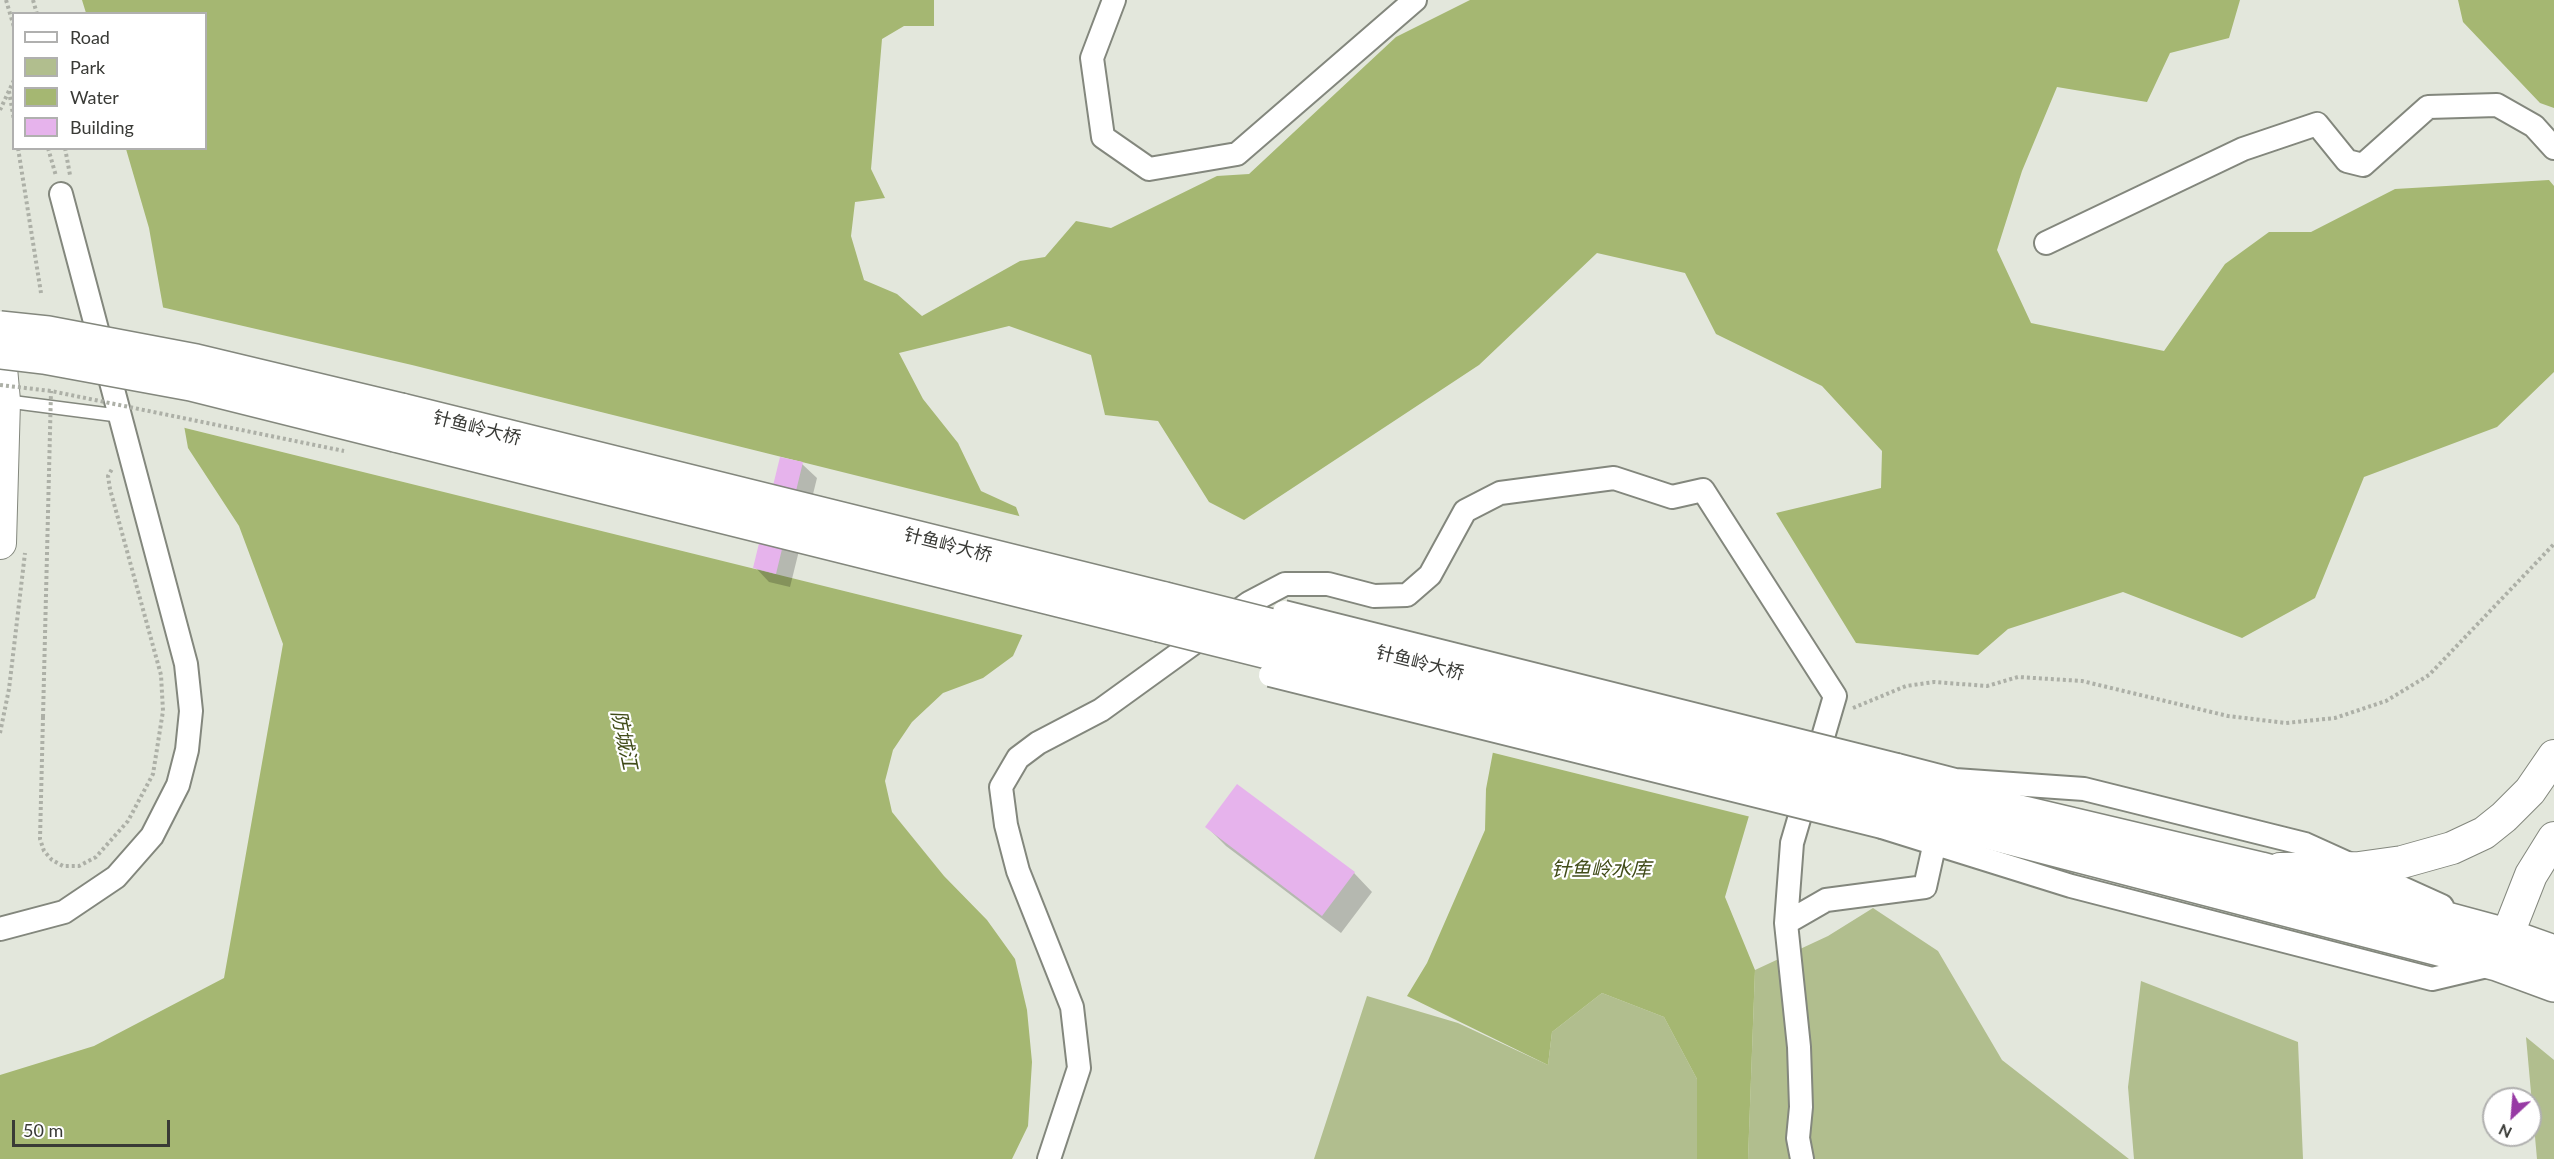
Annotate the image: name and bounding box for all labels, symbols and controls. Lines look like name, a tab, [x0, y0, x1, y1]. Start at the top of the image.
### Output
legend	[12, 12, 207, 150]
text: Road	[70, 26, 110, 48]
text: Park	[70, 56, 105, 78]
text: Water	[70, 86, 119, 108]
text: Building	[70, 116, 134, 138]
street label: 针鱼岭大桥	[431, 407, 523, 449]
street label: 针鱼岭大桥	[902, 524, 994, 566]
street label: 针鱼岭大桥	[1374, 642, 1466, 684]
water label: 防城江	[606, 708, 642, 772]
water label: 针鱼岭水库	[1551, 858, 1651, 882]
north arrow	[2482, 1087, 2542, 1147]
scale bar	[15, 1108, 172, 1146]
text: 50 m	[23, 1119, 63, 1141]
text: N	[2495, 1121, 2514, 1143]

